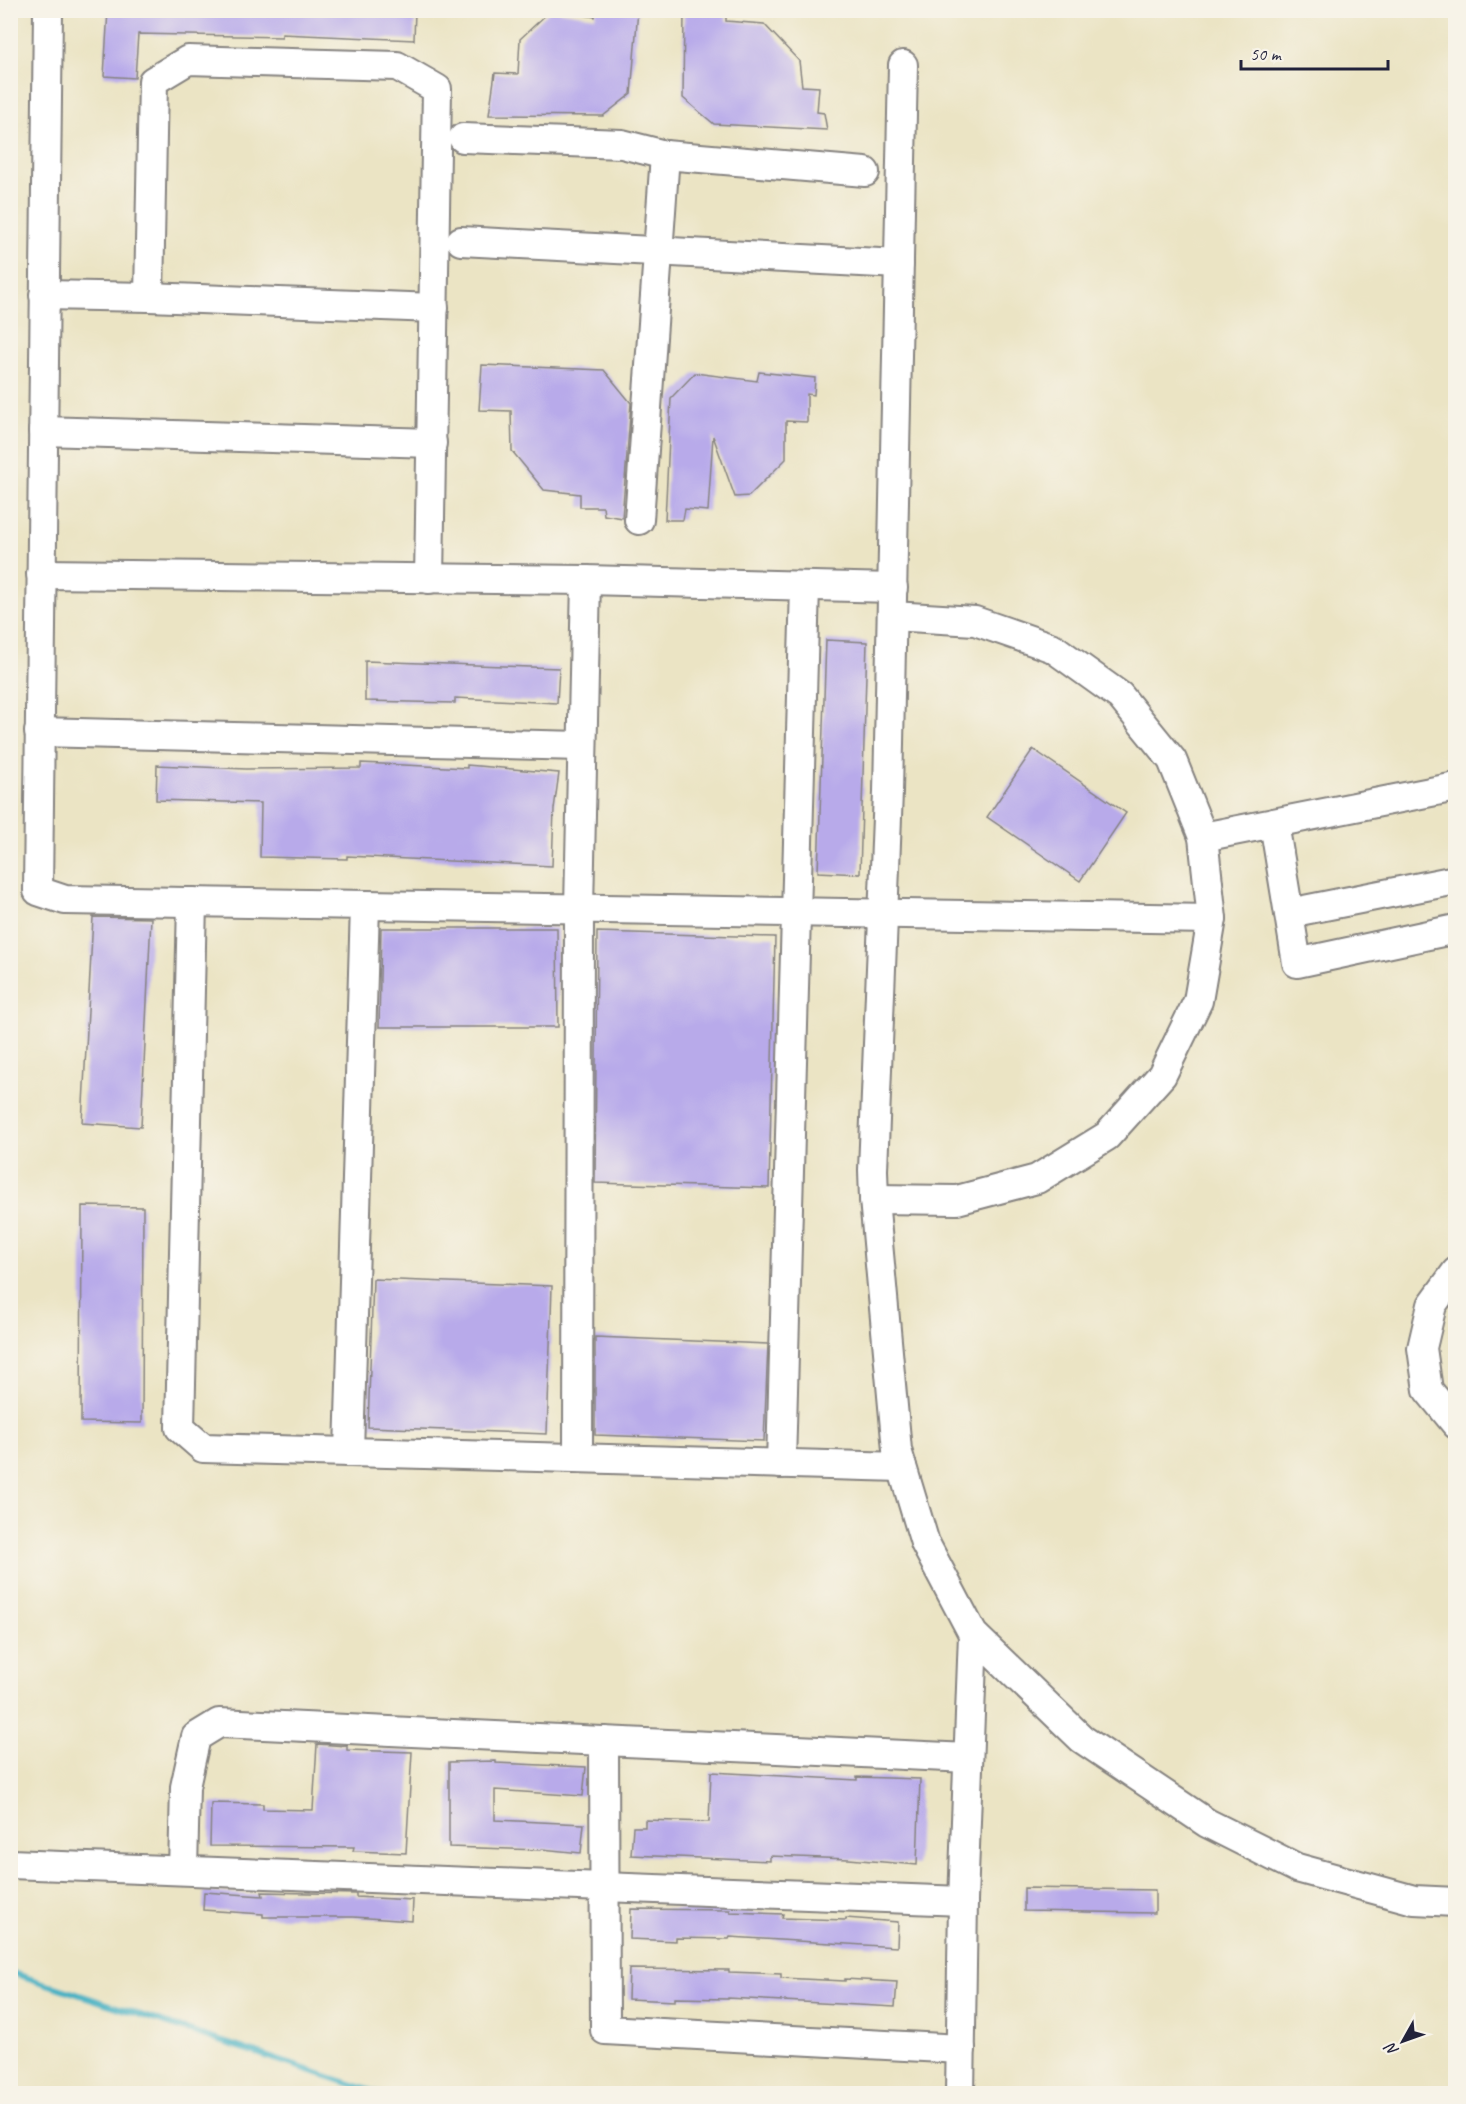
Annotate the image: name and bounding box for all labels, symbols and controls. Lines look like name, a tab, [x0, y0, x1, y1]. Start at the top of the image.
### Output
scale bar	[1241, 33, 1388, 71]
text: 50 m	[1250, 43, 1283, 65]
north arrow	[1373, 2011, 1433, 2071]
text: N	[1379, 2037, 1403, 2060]

